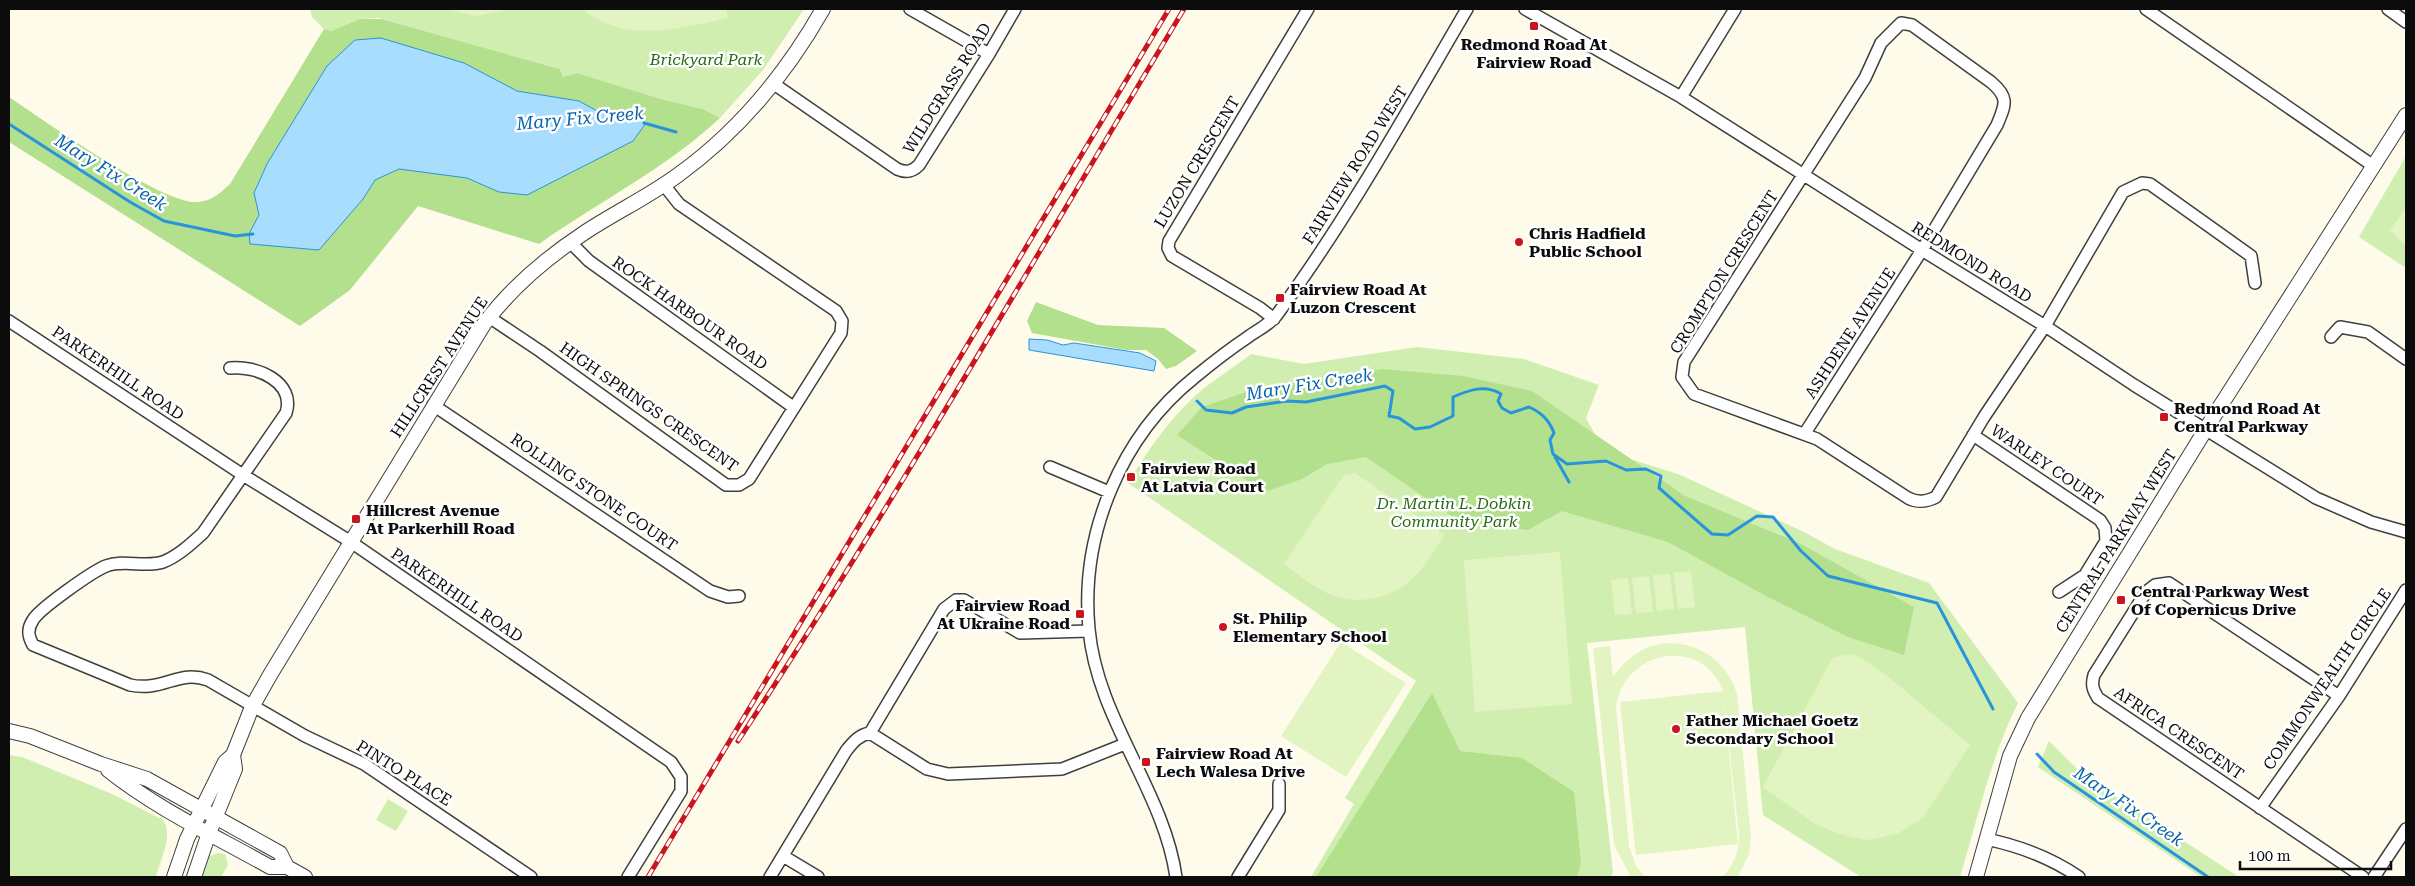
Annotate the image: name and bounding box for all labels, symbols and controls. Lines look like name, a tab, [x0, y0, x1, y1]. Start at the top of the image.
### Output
street label: WILDGRASS ROAD	[899, 19, 995, 157]
marker: Redmond Road At Fairview Road	[1528, 20, 1540, 32]
place label: Redmond Road At Fairview Road	[1461, 35, 1608, 72]
park label: Brickyard Park	[649, 50, 763, 69]
street label: FAIRVIEW ROAD WEST	[1299, 82, 1412, 248]
street label: LUZON CRESCENT	[1150, 93, 1244, 231]
water label: Mary Fix Creek	[515, 102, 645, 134]
water label: Mary Fix Creek	[50, 129, 171, 215]
street label: CROMPTON CRESCENT	[1666, 187, 1782, 357]
street label: REDMOND ROAD	[1908, 217, 2036, 307]
place label: Chris Hadfield Public School	[1529, 224, 1646, 261]
marker: Chris Hadfield Public School	[1513, 236, 1525, 248]
street label: ROCK HARBOUR ROAD	[609, 252, 771, 374]
street label: ASHDENE AVENUE	[1801, 264, 1899, 402]
place label: Fairview Road At Luzon Crescent	[1290, 280, 1427, 317]
marker: Fairview Road At Luzon Crescent	[1274, 292, 1286, 304]
street label: HILLCREST AVENUE	[386, 293, 492, 441]
street label: PARKERHILL ROAD	[48, 322, 188, 424]
street label: HIGH SPRINGS CRESCENT	[556, 338, 742, 476]
water label: Mary Fix Creek	[1243, 364, 1374, 405]
place label: Redmond Road At Central Parkway	[2174, 399, 2321, 436]
marker: Redmond Road At Central Parkway	[2158, 411, 2170, 423]
street label: WARLEY COURT	[1987, 420, 2107, 510]
street label: ROLLING STONE COURT	[507, 429, 681, 555]
street label: CENTRAL PARKWAY WEST	[2051, 445, 2181, 636]
place label: Fairview Road At Latvia Court	[1141, 459, 1264, 496]
marker: Fairview Road At Latvia Court	[1125, 471, 1137, 483]
park label: Dr. Martin L. Dobkin Community Park	[1376, 494, 1532, 531]
place label: Hillcrest Avenue At Parkerhill Road	[366, 501, 515, 538]
marker: Hillcrest Avenue At Parkerhill Road	[350, 513, 362, 525]
street label: PARKERHILL ROAD	[387, 544, 527, 646]
place label: Central Parkway West Of Copernicus Drive	[2131, 582, 2309, 619]
street label: COMMONWEALTH CIRCLE	[2259, 585, 2395, 773]
marker: Central Parkway West Of Copernicus Drive	[2115, 594, 2127, 606]
place label: Fairview Road At Ukraine Road	[937, 596, 1070, 633]
marker: Fairview Road At Ukraine Road	[1074, 608, 1086, 620]
place label: St. Philip Elementary School	[1233, 609, 1388, 646]
marker: St. Philip Elementary School	[1217, 621, 1229, 633]
street label: AFRICA CRESCENT	[2110, 682, 2248, 784]
place label: Father Michael Goetz Secondary School	[1686, 711, 1858, 748]
marker: Father Michael Goetz Secondary School	[1670, 723, 1682, 735]
street label: PINTO PLACE	[353, 736, 455, 810]
place label: Fairview Road At Lech Walesa Drive	[1156, 744, 1305, 781]
marker: Fairview Road At Lech Walesa Drive	[1140, 756, 1152, 768]
water label: Mary Fix Creek	[2069, 761, 2188, 851]
scale bar	[2240, 838, 2391, 870]
text: 100 m	[2248, 847, 2291, 865]

